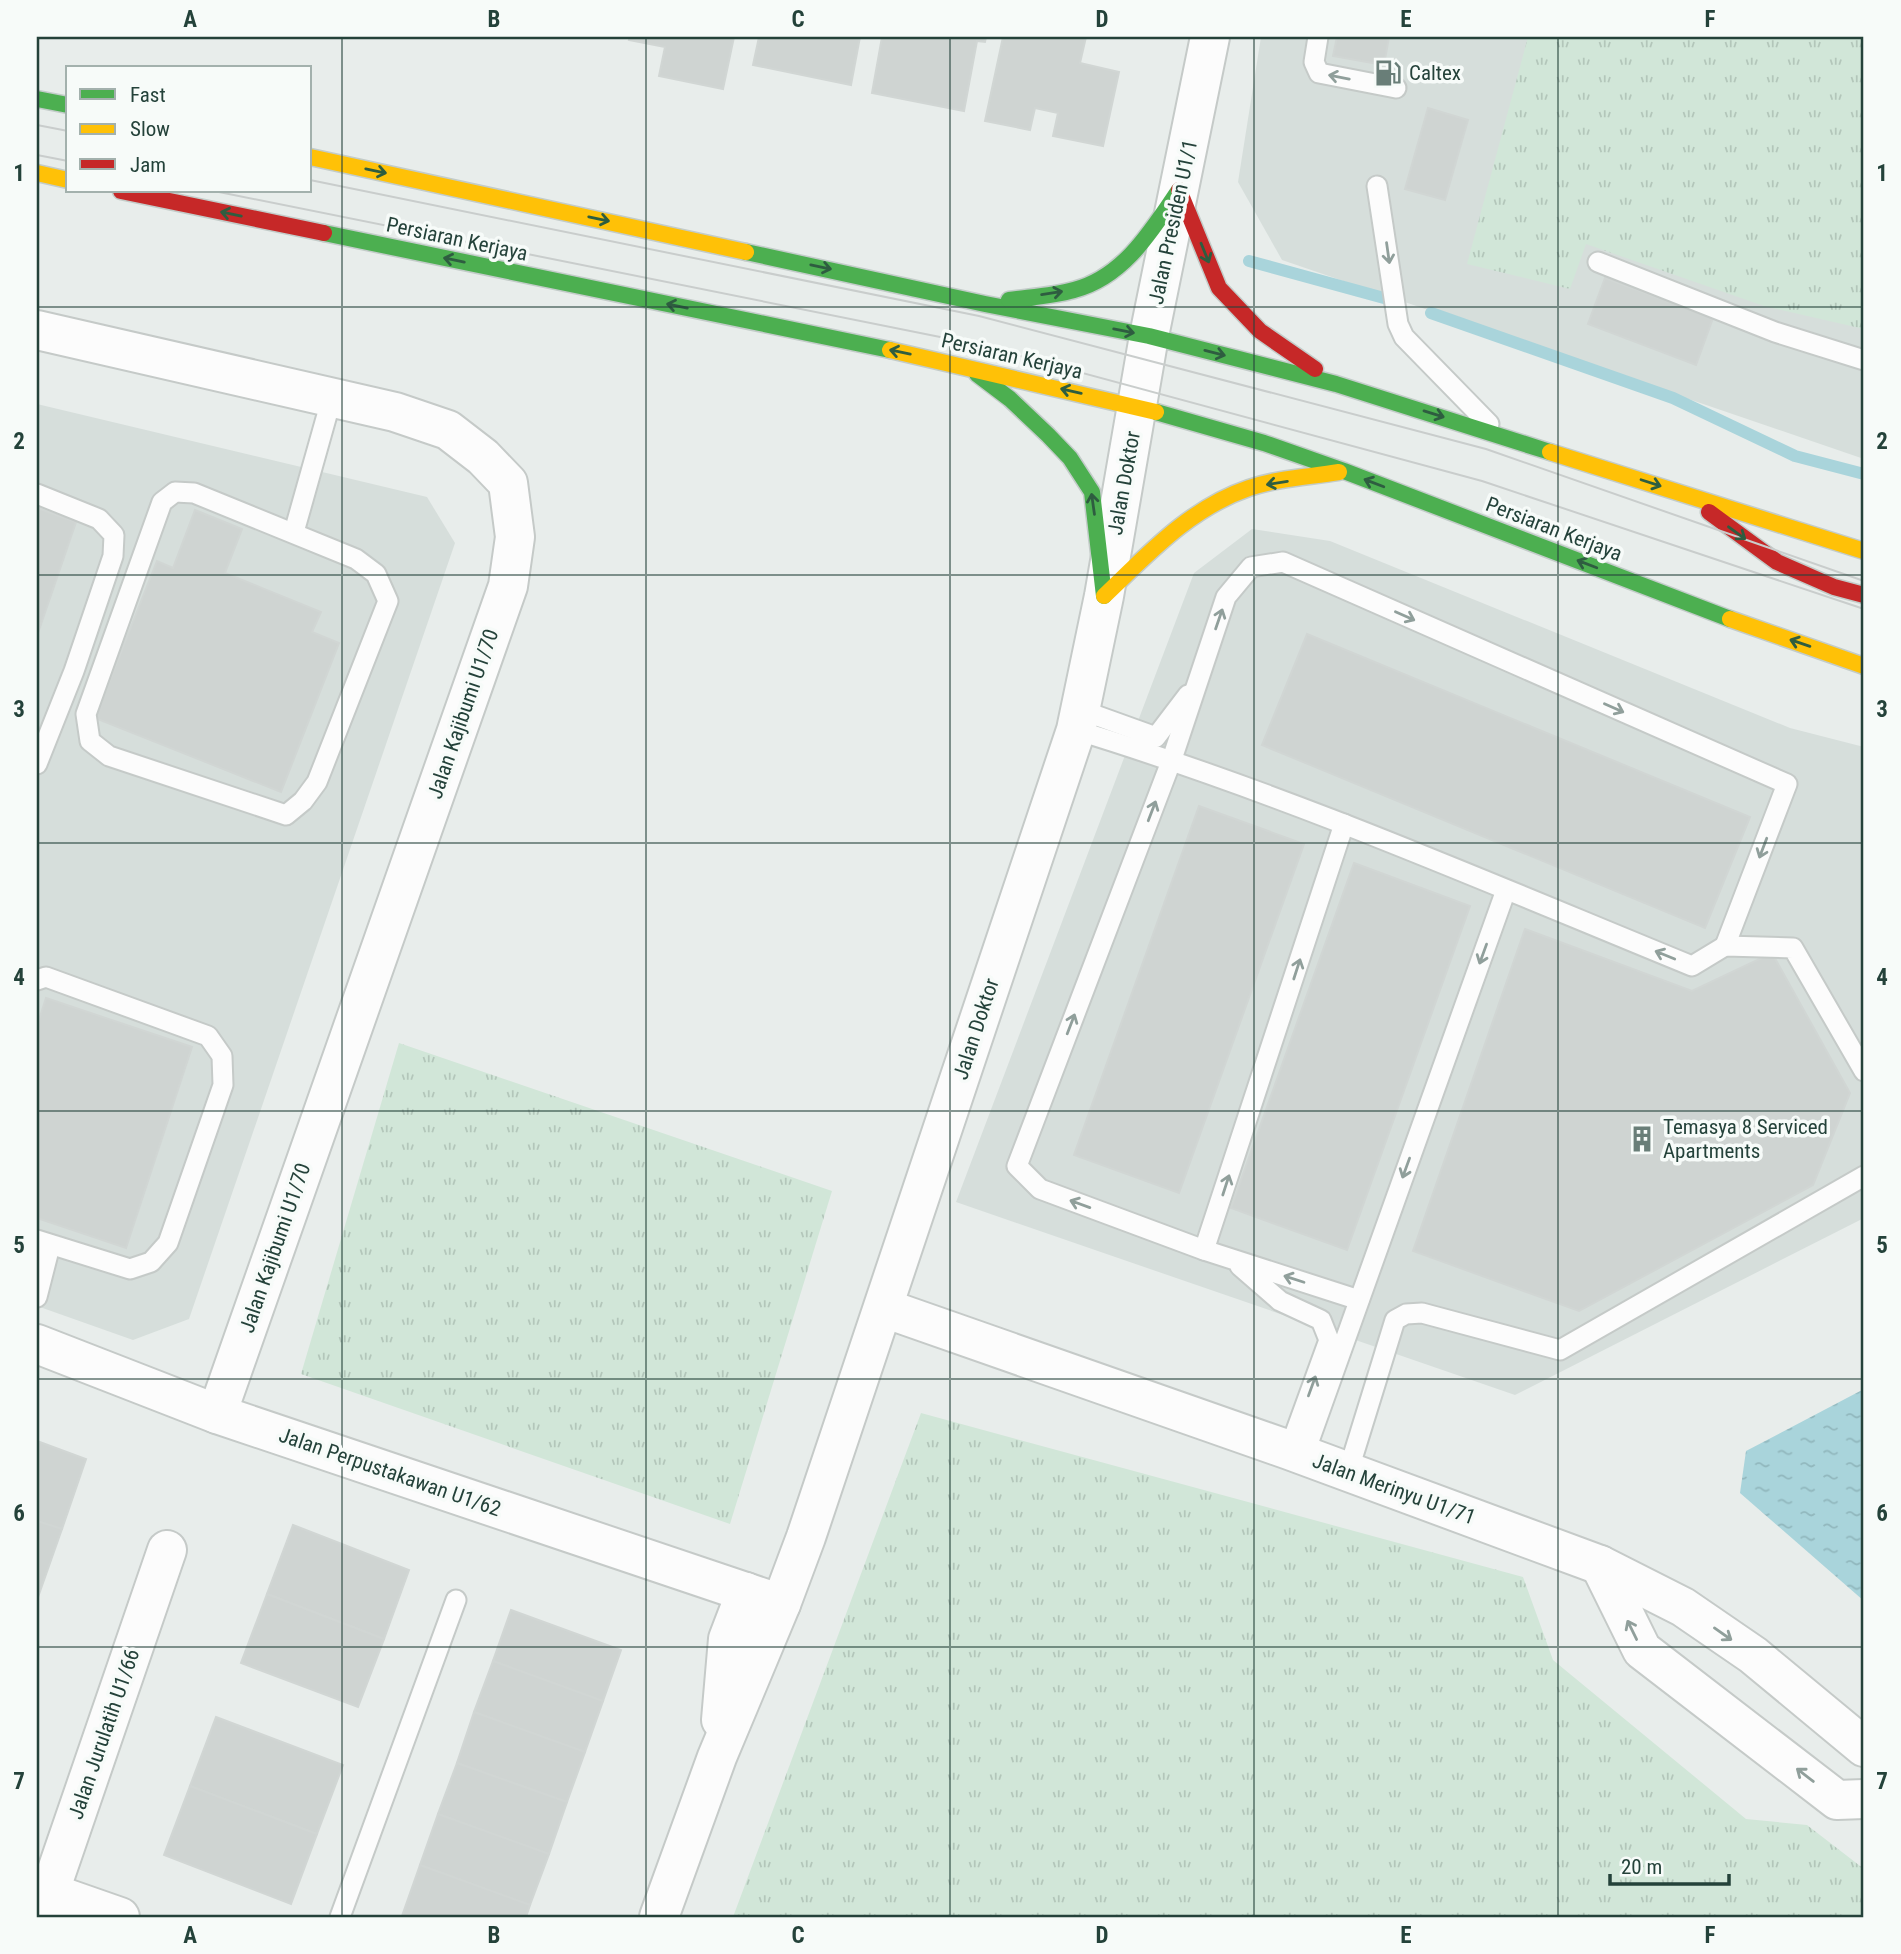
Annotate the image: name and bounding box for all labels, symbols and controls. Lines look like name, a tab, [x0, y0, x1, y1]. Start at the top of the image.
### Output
text: A	[183, 6, 197, 33]
text: B	[488, 6, 500, 33]
text: C	[791, 6, 805, 33]
text: D	[1096, 6, 1109, 33]
text: E	[1400, 6, 1412, 33]
text: F	[1705, 6, 1716, 33]
fuel station icon: Caltex	[1373, 58, 1403, 88]
place label: Caltex	[1409, 61, 1461, 85]
legend	[66, 66, 312, 192]
one-way arrow	[1328, 69, 1351, 83]
text: Fast	[130, 83, 166, 107]
text: Slow	[130, 117, 170, 141]
street label: Jalan Presiden U1/1	[1144, 137, 1202, 307]
text: Jam	[130, 153, 166, 177]
text: 1	[13, 160, 25, 187]
text: 1	[1876, 160, 1888, 187]
one-way arrow	[364, 165, 387, 179]
one-way arrow	[220, 206, 243, 220]
street label: Persiaran Kerjaya	[384, 212, 530, 266]
one-way arrow	[587, 213, 610, 226]
one-way arrow	[1200, 242, 1213, 264]
one-way arrow	[1381, 242, 1394, 264]
one-way arrow	[443, 252, 466, 266]
one-way arrow	[809, 260, 832, 274]
one-way arrow	[1040, 286, 1063, 299]
one-way arrow	[666, 298, 689, 312]
one-way arrow	[1112, 325, 1135, 339]
street label: Persiaran Kerjaya	[939, 328, 1085, 384]
one-way arrow	[889, 345, 912, 359]
one-way arrow	[1203, 347, 1226, 360]
one-way arrow	[1060, 384, 1083, 398]
one-way arrow	[1423, 409, 1445, 422]
text: 2	[13, 428, 25, 455]
text: 2	[1876, 428, 1888, 455]
street label: Jalan Doktor	[1103, 429, 1145, 537]
one-way arrow	[1364, 476, 1386, 488]
one-way arrow	[1266, 477, 1289, 490]
one-way arrow	[1640, 477, 1662, 490]
street label: Persiaran Kerjaya	[1483, 492, 1625, 566]
one-way arrow	[1087, 493, 1100, 516]
one-way arrow	[1727, 526, 1746, 540]
one-way arrow	[1576, 557, 1598, 570]
one-way arrow	[1214, 608, 1226, 630]
one-way arrow	[1394, 610, 1415, 623]
street label: Jalan Kajibumi U1/70	[423, 626, 503, 802]
one-way arrow	[1789, 636, 1811, 648]
text: 3	[13, 696, 25, 723]
text: 3	[1876, 696, 1888, 723]
one-way arrow	[1602, 702, 1624, 715]
one-way arrow	[1147, 800, 1159, 822]
one-way arrow	[1756, 836, 1768, 858]
one-way arrow	[1476, 943, 1488, 965]
one-way arrow	[1655, 947, 1676, 960]
one-way arrow	[1291, 958, 1304, 980]
text: 4	[13, 964, 25, 991]
text: 4	[1876, 964, 1888, 991]
street label: Jalan Doktor	[948, 975, 1004, 1083]
one-way arrow	[1066, 1013, 1078, 1035]
place label: Temasya 8 Serviced Apartments	[1663, 1115, 1828, 1163]
building icon: Temasya 8 Serviced Apartments	[1627, 1124, 1657, 1154]
one-way arrow	[1399, 1157, 1412, 1179]
street label: Jalan Kajibumi U1/70	[235, 1160, 315, 1336]
one-way arrow	[1220, 1174, 1233, 1196]
one-way arrow	[1069, 1197, 1091, 1209]
text: 5	[13, 1232, 25, 1259]
text: 5	[1876, 1232, 1888, 1259]
one-way arrow	[1284, 1272, 1306, 1284]
one-way arrow	[1307, 1375, 1319, 1397]
street label: Jalan Perpustakawan U1/62	[276, 1423, 504, 1521]
street label: Jalan Merinyu U1/71	[1309, 1448, 1479, 1530]
text: 6	[13, 1500, 25, 1527]
text: 6	[1876, 1500, 1888, 1527]
one-way arrow	[1625, 1620, 1638, 1641]
one-way arrow	[1713, 1627, 1732, 1641]
street label: Jalan Jurulatih U1/66	[64, 1646, 144, 1822]
one-way arrow	[1796, 1767, 1814, 1782]
text: 7	[13, 1768, 25, 1795]
text: 7	[1876, 1768, 1888, 1795]
scale bar	[1610, 1842, 1730, 1886]
text: 20 m	[1621, 1855, 1662, 1879]
text: A	[183, 1922, 197, 1949]
text: B	[488, 1922, 500, 1949]
text: C	[791, 1922, 805, 1949]
text: D	[1096, 1922, 1109, 1949]
text: E	[1400, 1922, 1412, 1949]
text: F	[1705, 1922, 1716, 1949]

